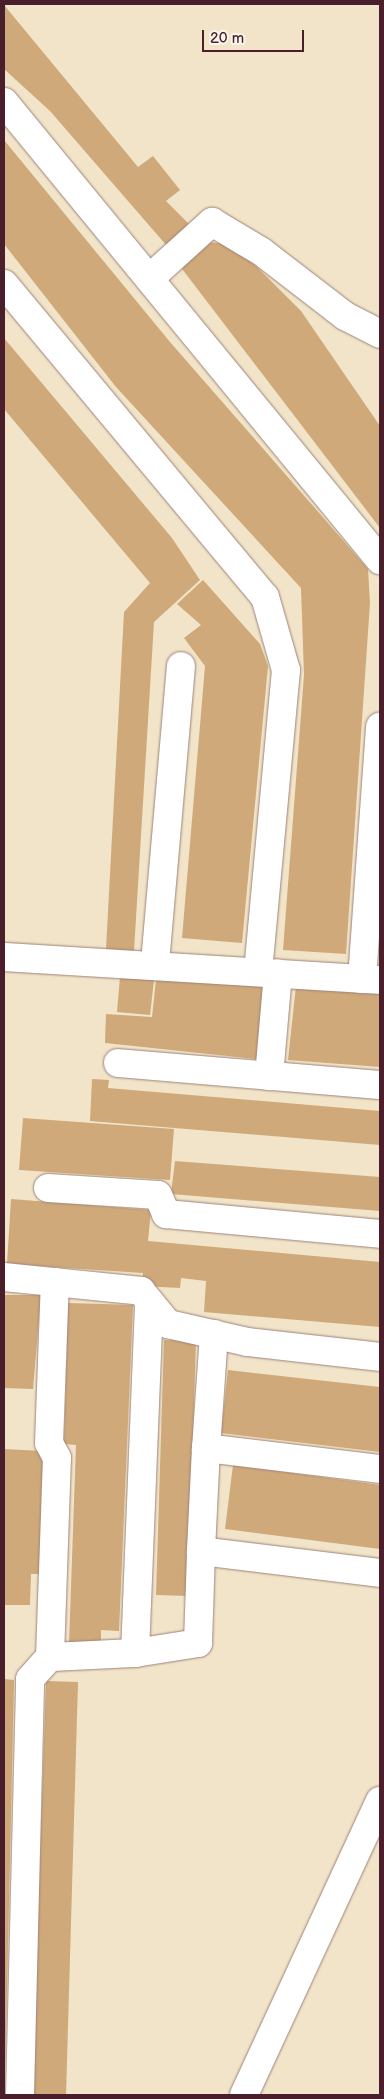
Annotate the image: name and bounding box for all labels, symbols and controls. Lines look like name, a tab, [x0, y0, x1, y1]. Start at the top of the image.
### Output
scale bar	[204, 20, 306, 52]
text: 20 m	[210, 29, 244, 48]

